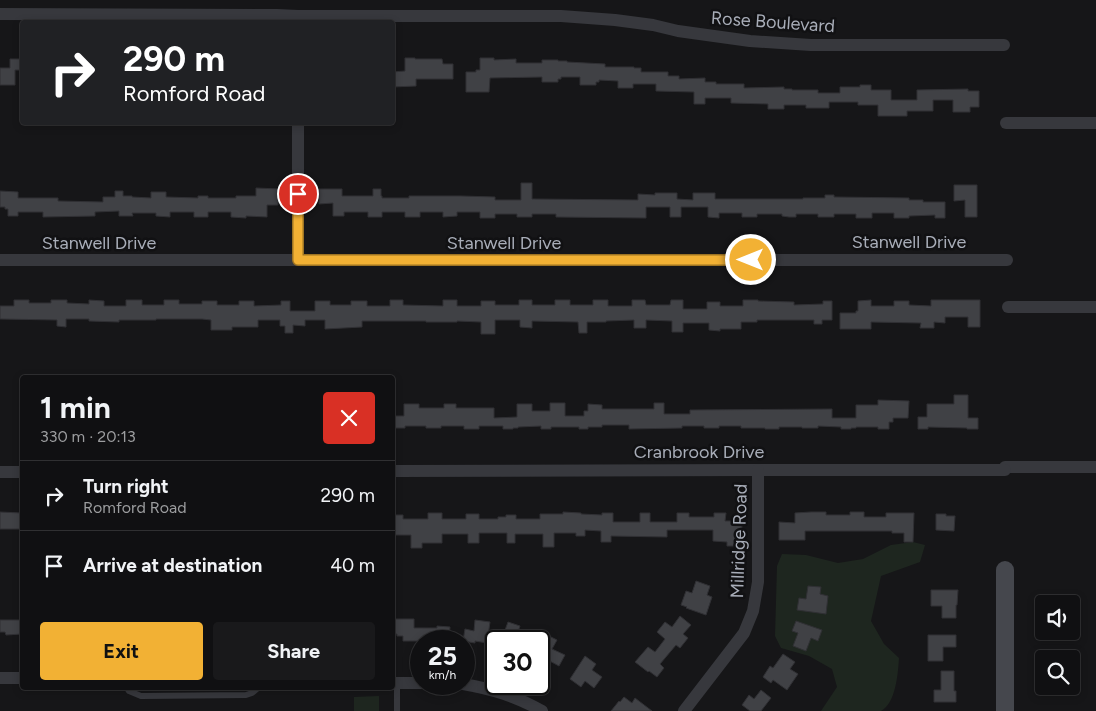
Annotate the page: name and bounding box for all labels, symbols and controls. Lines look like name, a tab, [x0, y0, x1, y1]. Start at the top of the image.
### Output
street label: Rose Boulevard	[710, 7, 836, 37]
text: 290 m	[123, 38, 225, 80]
icon: right	[40, 40, 105, 105]
text: Romford Road	[123, 80, 265, 107]
pin	[277, 173, 319, 215]
icon: arrive	[284, 180, 312, 208]
street label: Stanwell Drive	[852, 231, 966, 253]
street label: Stanwell Drive	[42, 232, 156, 254]
street label: Stanwell Drive	[447, 232, 561, 254]
position arrow	[724, 233, 776, 285]
text: 1 min	[40, 389, 111, 426]
button: close	[323, 392, 375, 444]
text: 330 m · 20:13	[40, 427, 136, 446]
street label: Cranbrook Drive	[634, 441, 764, 463]
text: Turn right	[83, 475, 169, 498]
icon: right	[40, 482, 68, 510]
street label: Millridge Road	[726, 483, 752, 599]
text: 290 m	[321, 484, 375, 507]
text: Romford Road	[83, 498, 187, 517]
icon: arrive	[40, 552, 68, 580]
text: Arrive at destination	[83, 554, 262, 577]
text: 40 m	[330, 554, 375, 577]
map controls	[1035, 595, 1080, 695]
button: sound	[1035, 595, 1080, 640]
button: Exit	[40, 622, 203, 680]
button: Share	[213, 622, 375, 680]
speed limit sign: 30	[485, 630, 550, 695]
text: 25	[428, 641, 457, 671]
button: search	[1035, 650, 1080, 695]
text: km/h	[429, 668, 456, 682]

